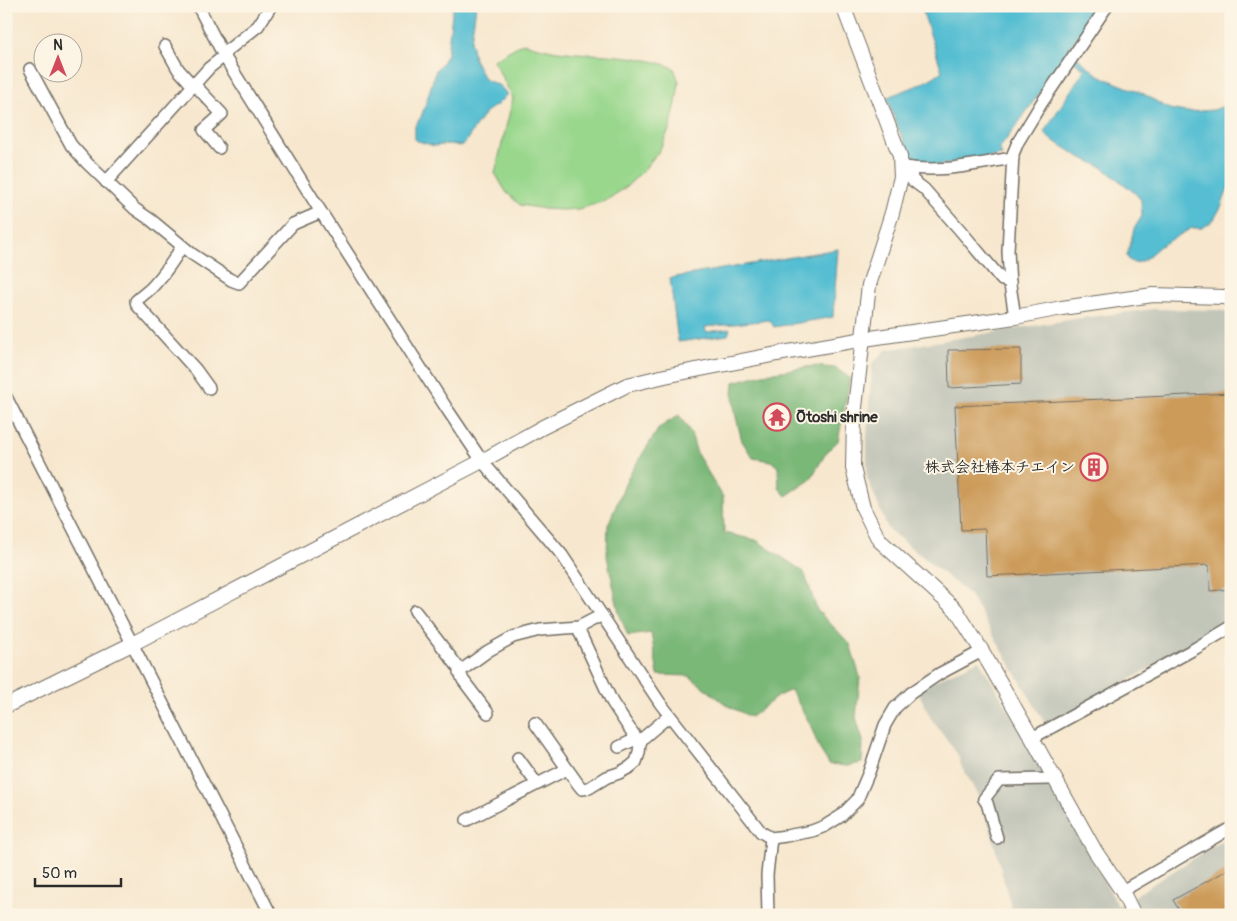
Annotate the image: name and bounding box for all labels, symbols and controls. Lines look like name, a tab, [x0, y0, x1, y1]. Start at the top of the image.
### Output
north arrow	[32, 32, 82, 82]
text: N	[53, 37, 63, 54]
temple icon: Ōtoshi shrine	[762, 402, 792, 432]
place label: Ōtoshi shrine	[796, 408, 878, 427]
building icon: 株式会社椿本チエイン	[1079, 452, 1109, 482]
place label: 株式会社椿本チエイン	[925, 458, 1075, 477]
scale bar	[35, 856, 121, 888]
text: 50 m	[42, 864, 77, 883]

